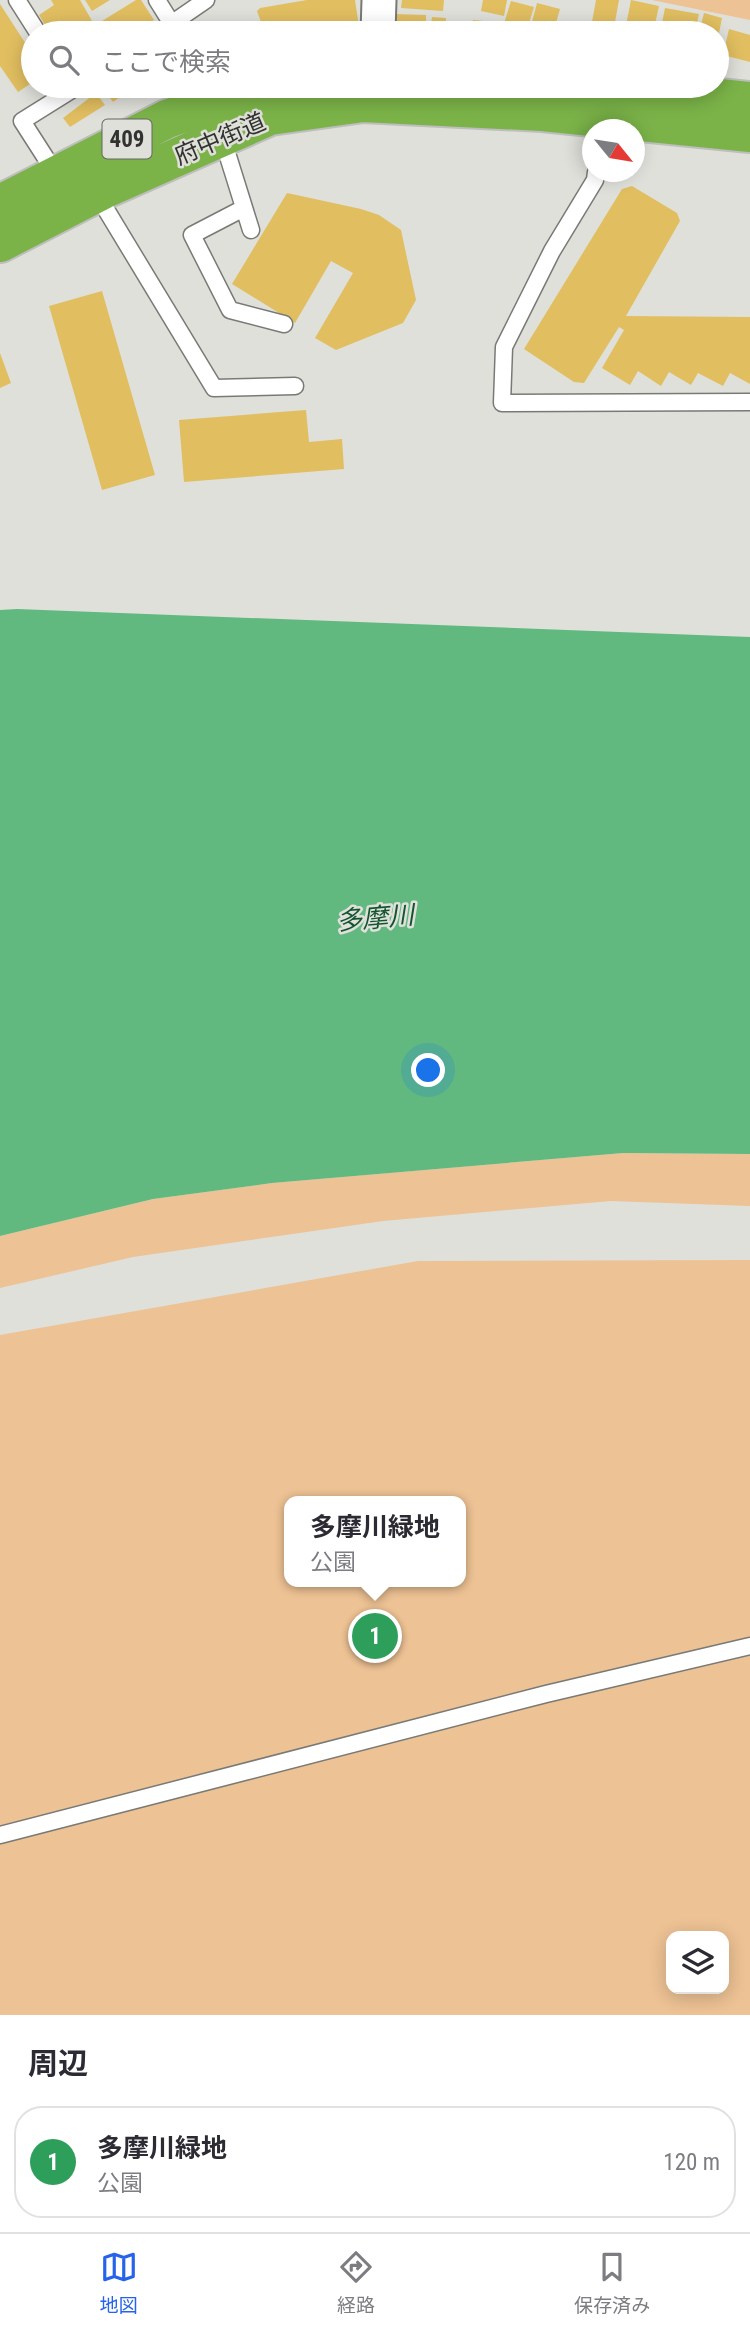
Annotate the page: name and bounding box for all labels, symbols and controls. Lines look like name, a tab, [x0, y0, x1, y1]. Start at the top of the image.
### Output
search box	[21, 21, 729, 98]
icon: search	[45, 41, 83, 79]
text: ここで検索	[101, 47, 231, 77]
street label: 府中街道	[170, 107, 270, 171]
north arrow	[582, 119, 645, 182]
road number: 409	[102, 120, 152, 158]
water label: 多摩川	[335, 899, 418, 936]
your location	[411, 1053, 445, 1087]
popup	[284, 1496, 466, 1587]
text: 多摩川緑地	[310, 1512, 440, 1542]
text: 公園	[310, 1549, 356, 1576]
pin: 1	[352, 1610, 398, 1662]
map controls	[666, 1931, 729, 1994]
button: layers	[666, 1931, 729, 1994]
text: 周辺	[28, 2046, 88, 2081]
text: 多摩川緑地	[97, 2133, 227, 2163]
text: 1	[47, 2149, 59, 2176]
text: 120 m	[663, 2149, 720, 2176]
text: 公園	[97, 2170, 143, 2197]
tab: 地図	[100, 2248, 138, 2317]
tab: 経路	[337, 2248, 375, 2317]
tab: 保存済み	[574, 2248, 650, 2317]

